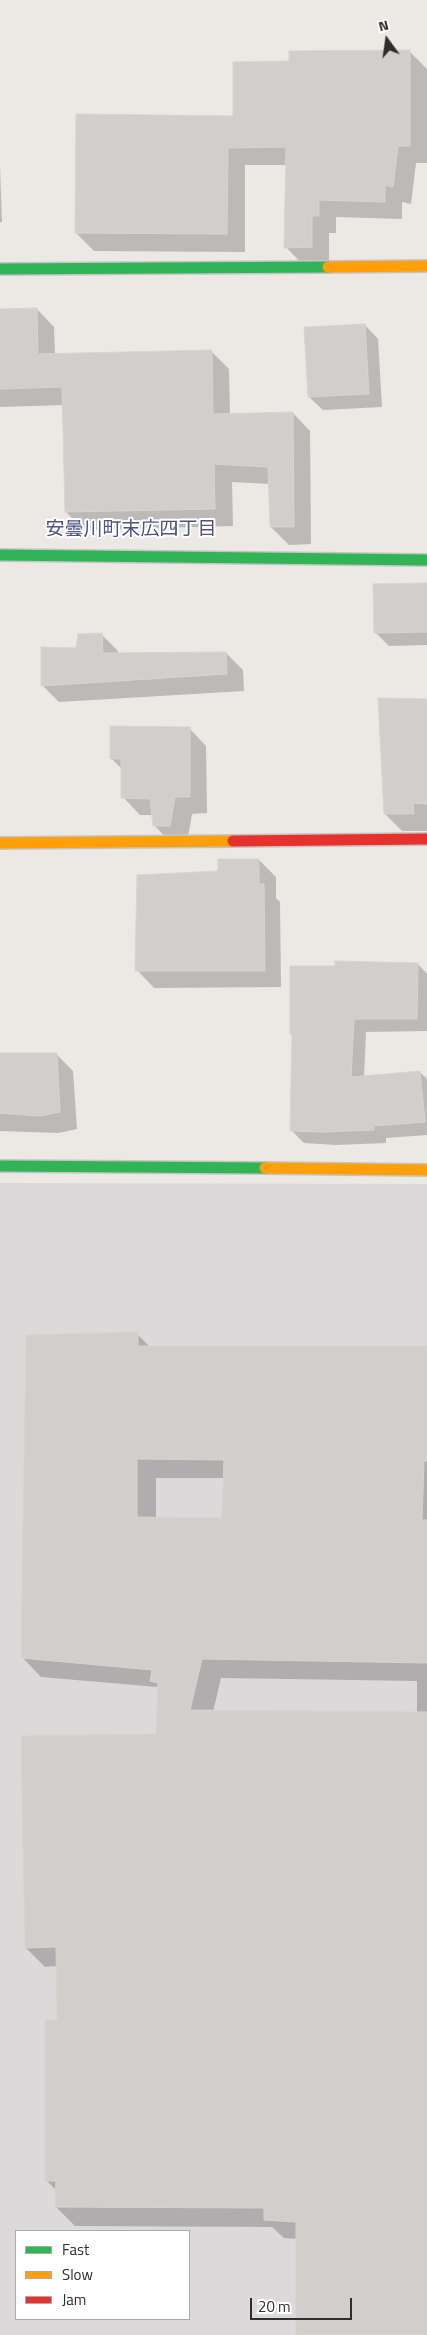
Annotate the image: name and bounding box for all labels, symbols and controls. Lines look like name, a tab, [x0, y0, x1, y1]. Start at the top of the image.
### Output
text: N	[376, 14, 390, 36]
north arrow	[362, 15, 412, 65]
district label: 安曇川町末広四丁目	[46, 519, 216, 541]
legend	[15, 2230, 190, 2320]
text: Fast	[62, 2238, 89, 2261]
text: Slow	[62, 2263, 93, 2286]
text: Jam	[62, 2288, 86, 2311]
scale bar	[252, 2288, 354, 2320]
text: 20 m	[258, 2295, 291, 2318]

